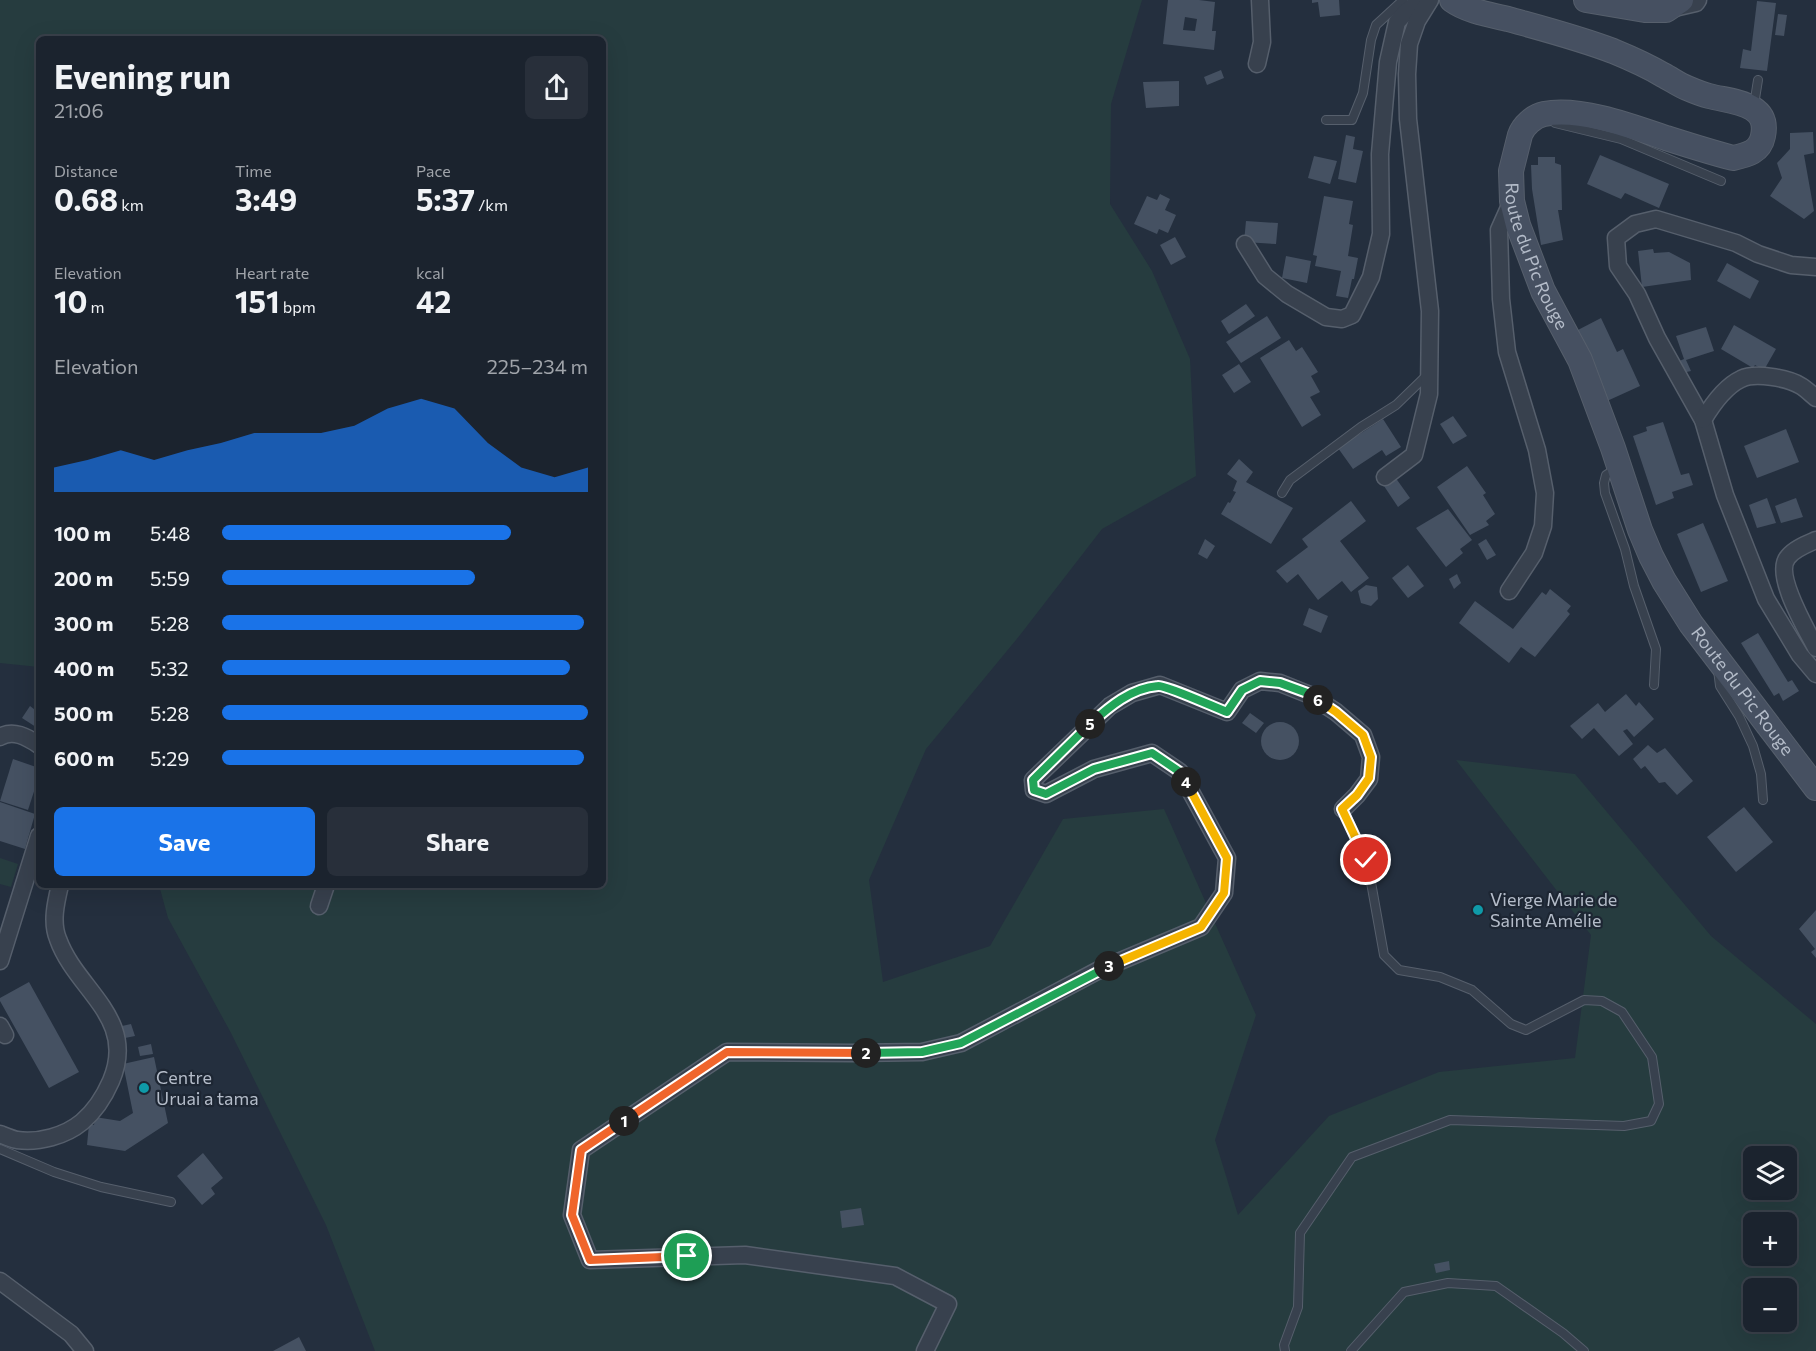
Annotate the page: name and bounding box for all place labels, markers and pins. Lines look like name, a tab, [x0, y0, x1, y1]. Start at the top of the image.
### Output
pin: 6	[1303, 685, 1333, 715]
pin: 5	[1075, 709, 1105, 739]
pin: 4	[1171, 767, 1201, 797]
pin	[1340, 834, 1391, 885]
place label: Vierge Marie de Sainte Amélie	[1490, 888, 1617, 931]
marker: Vierge Marie de Sainte Amélie	[1471, 903, 1485, 917]
pin: 3	[1094, 951, 1124, 981]
pin: 2	[851, 1038, 881, 1068]
place label: Centre Uruai a tama	[156, 1066, 259, 1109]
marker: Centre Uruai a tama	[137, 1081, 151, 1095]
pin: 1	[609, 1106, 639, 1136]
pin	[661, 1230, 712, 1281]

